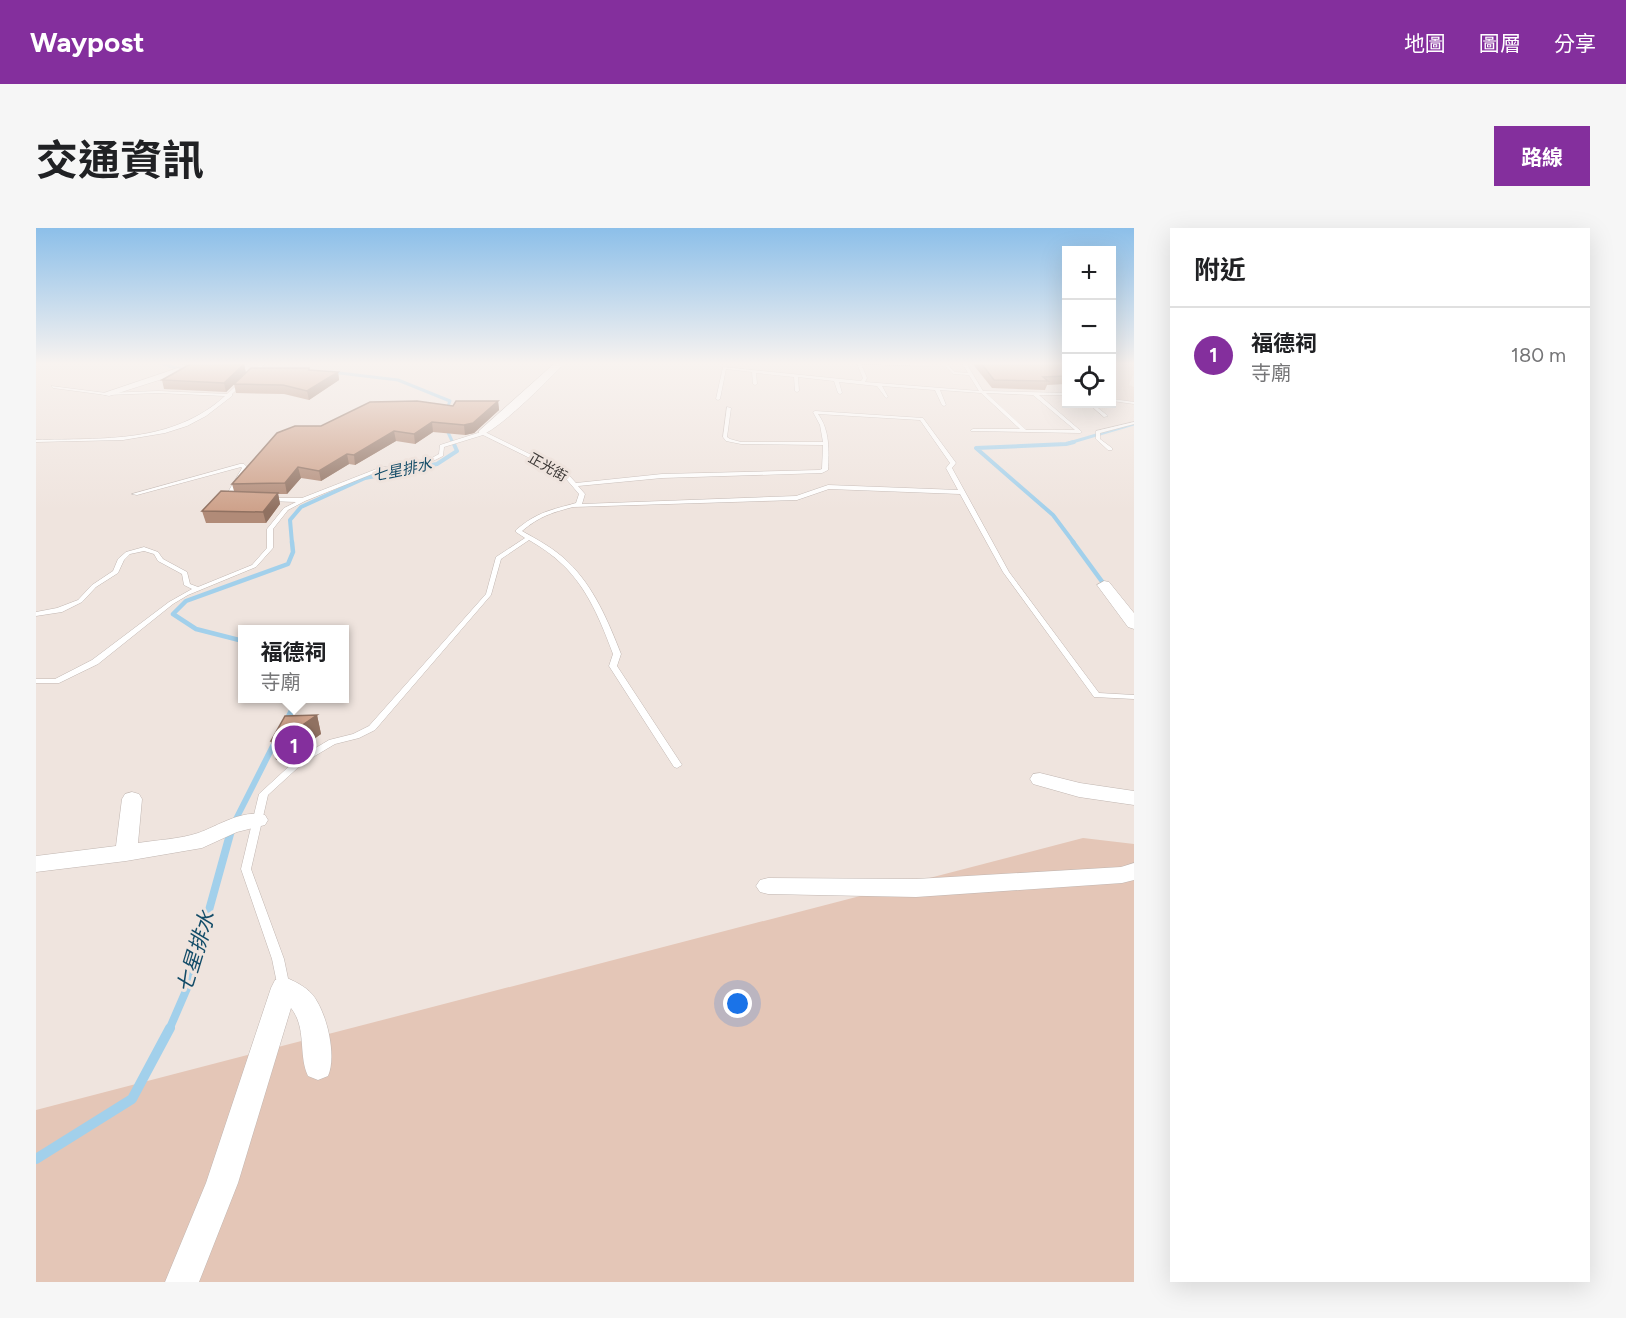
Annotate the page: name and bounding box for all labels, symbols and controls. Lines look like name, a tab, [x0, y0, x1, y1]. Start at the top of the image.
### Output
text: Waypost	[30, 25, 144, 59]
text: 地圖	[1404, 31, 1446, 56]
text: 圖層	[1479, 31, 1521, 56]
text: 分享	[1554, 31, 1596, 56]
button: 路線	[1494, 126, 1590, 186]
text: 交通資訊	[36, 135, 204, 186]
map controls	[1062, 246, 1116, 408]
button: +	[1062, 246, 1116, 300]
text: 附近	[1194, 254, 1246, 286]
button: −	[1062, 300, 1116, 354]
text: 福德祠	[1251, 330, 1317, 357]
text: 1	[1209, 343, 1218, 367]
text: 180 m	[1511, 343, 1566, 367]
button: locate	[1062, 354, 1116, 408]
text: 寺廟	[1251, 361, 1291, 385]
street label: 正光街	[525, 450, 570, 485]
water label: 七星排水	[371, 455, 434, 485]
popup	[238, 625, 349, 703]
text: 福德祠	[260, 639, 327, 666]
text: 寺廟	[260, 670, 300, 694]
pin: 1	[274, 722, 314, 768]
water label: 七星排水	[171, 907, 220, 996]
your location	[723, 989, 752, 1018]

